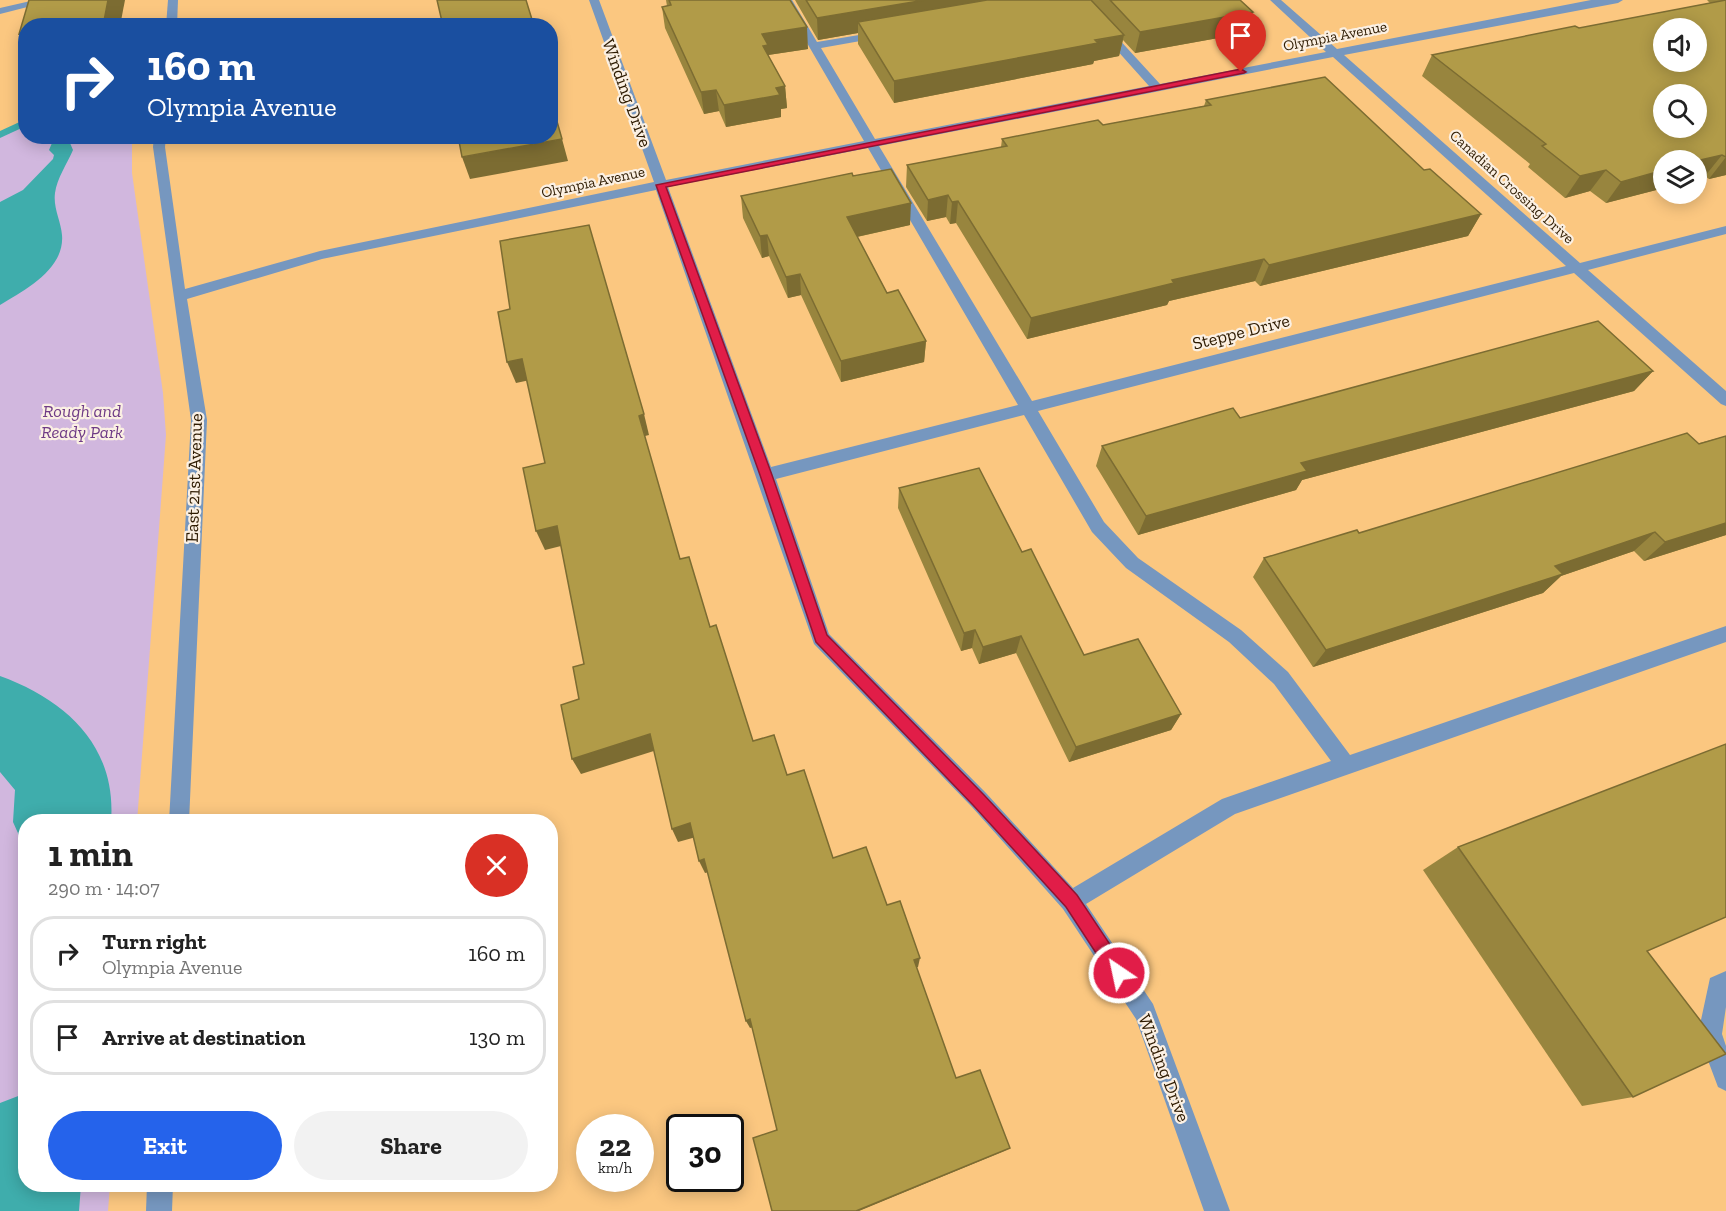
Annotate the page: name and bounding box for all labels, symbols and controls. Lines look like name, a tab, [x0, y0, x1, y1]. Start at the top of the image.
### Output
pin	[1215, 10, 1266, 72]
street label: Olympia Avenue	[1282, 17, 1388, 55]
map controls	[1653, 18, 1707, 204]
button: sound	[1653, 18, 1707, 72]
icon: arrive	[1224, 19, 1257, 52]
street label: Winding Drive	[597, 36, 657, 150]
text: 160 m	[147, 40, 255, 91]
icon: right	[48, 42, 126, 120]
button: search	[1653, 84, 1707, 138]
text: Olympia Avenue	[147, 91, 337, 123]
street label: Canadian Crossing Drive	[1446, 126, 1578, 248]
button: layers	[1653, 150, 1707, 204]
street label: Olympia Avenue	[540, 162, 646, 202]
street label: Steppe Drive	[1190, 309, 1292, 355]
park label: Rough and Ready Park	[41, 400, 123, 443]
street label: East 21st Avenue	[181, 413, 207, 543]
text: 1 min	[48, 832, 133, 875]
button: close	[465, 834, 528, 897]
text: 290 m · 14:07	[48, 876, 160, 900]
text: Turn right	[102, 928, 206, 955]
icon: right	[51, 937, 84, 970]
text: 160 m	[468, 940, 525, 967]
position arrow	[1087, 941, 1151, 1005]
text: Olympia Avenue	[102, 955, 242, 979]
street label: Winding Drive	[1133, 1011, 1195, 1125]
icon: arrive	[51, 1021, 84, 1054]
text: Arrive at destination	[102, 1024, 305, 1051]
text: 130 m	[469, 1024, 525, 1051]
button: Exit	[48, 1111, 282, 1180]
button: Share	[294, 1111, 528, 1180]
speed limit sign: 30	[666, 1114, 744, 1192]
text: 22	[599, 1128, 631, 1164]
text: km/h	[598, 1159, 632, 1177]

